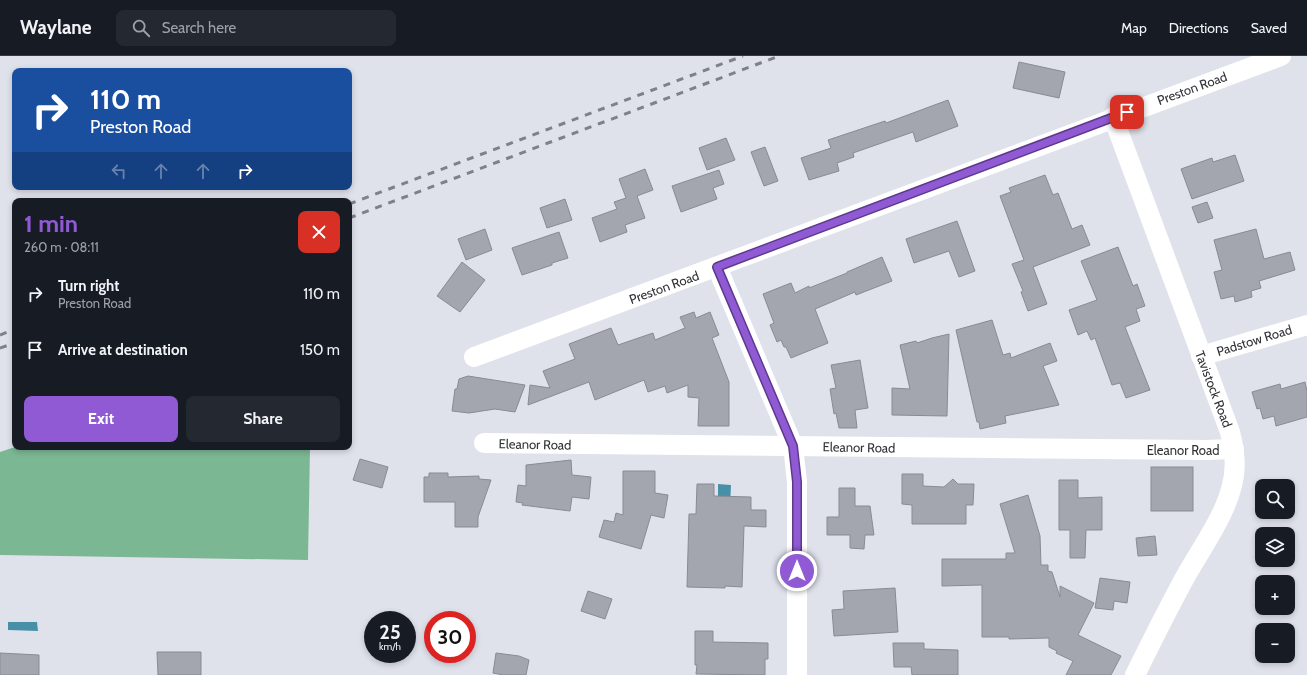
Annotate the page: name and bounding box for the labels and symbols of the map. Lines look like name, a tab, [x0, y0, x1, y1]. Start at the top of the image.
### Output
street label: Preston Road	[1155, 68, 1229, 108]
pin	[1110, 95, 1144, 129]
street label: Preston Road	[627, 267, 701, 307]
street label: Padstow Road	[1214, 321, 1294, 359]
street label: Tavistock Road	[1192, 348, 1236, 430]
street label: Eleanor Road	[498, 435, 572, 453]
street label: Eleanor Road	[822, 438, 896, 456]
street label: Eleanor Road	[1147, 442, 1219, 458]
position arrow	[776, 550, 818, 592]
speed limit sign: 30	[424, 611, 476, 663]

